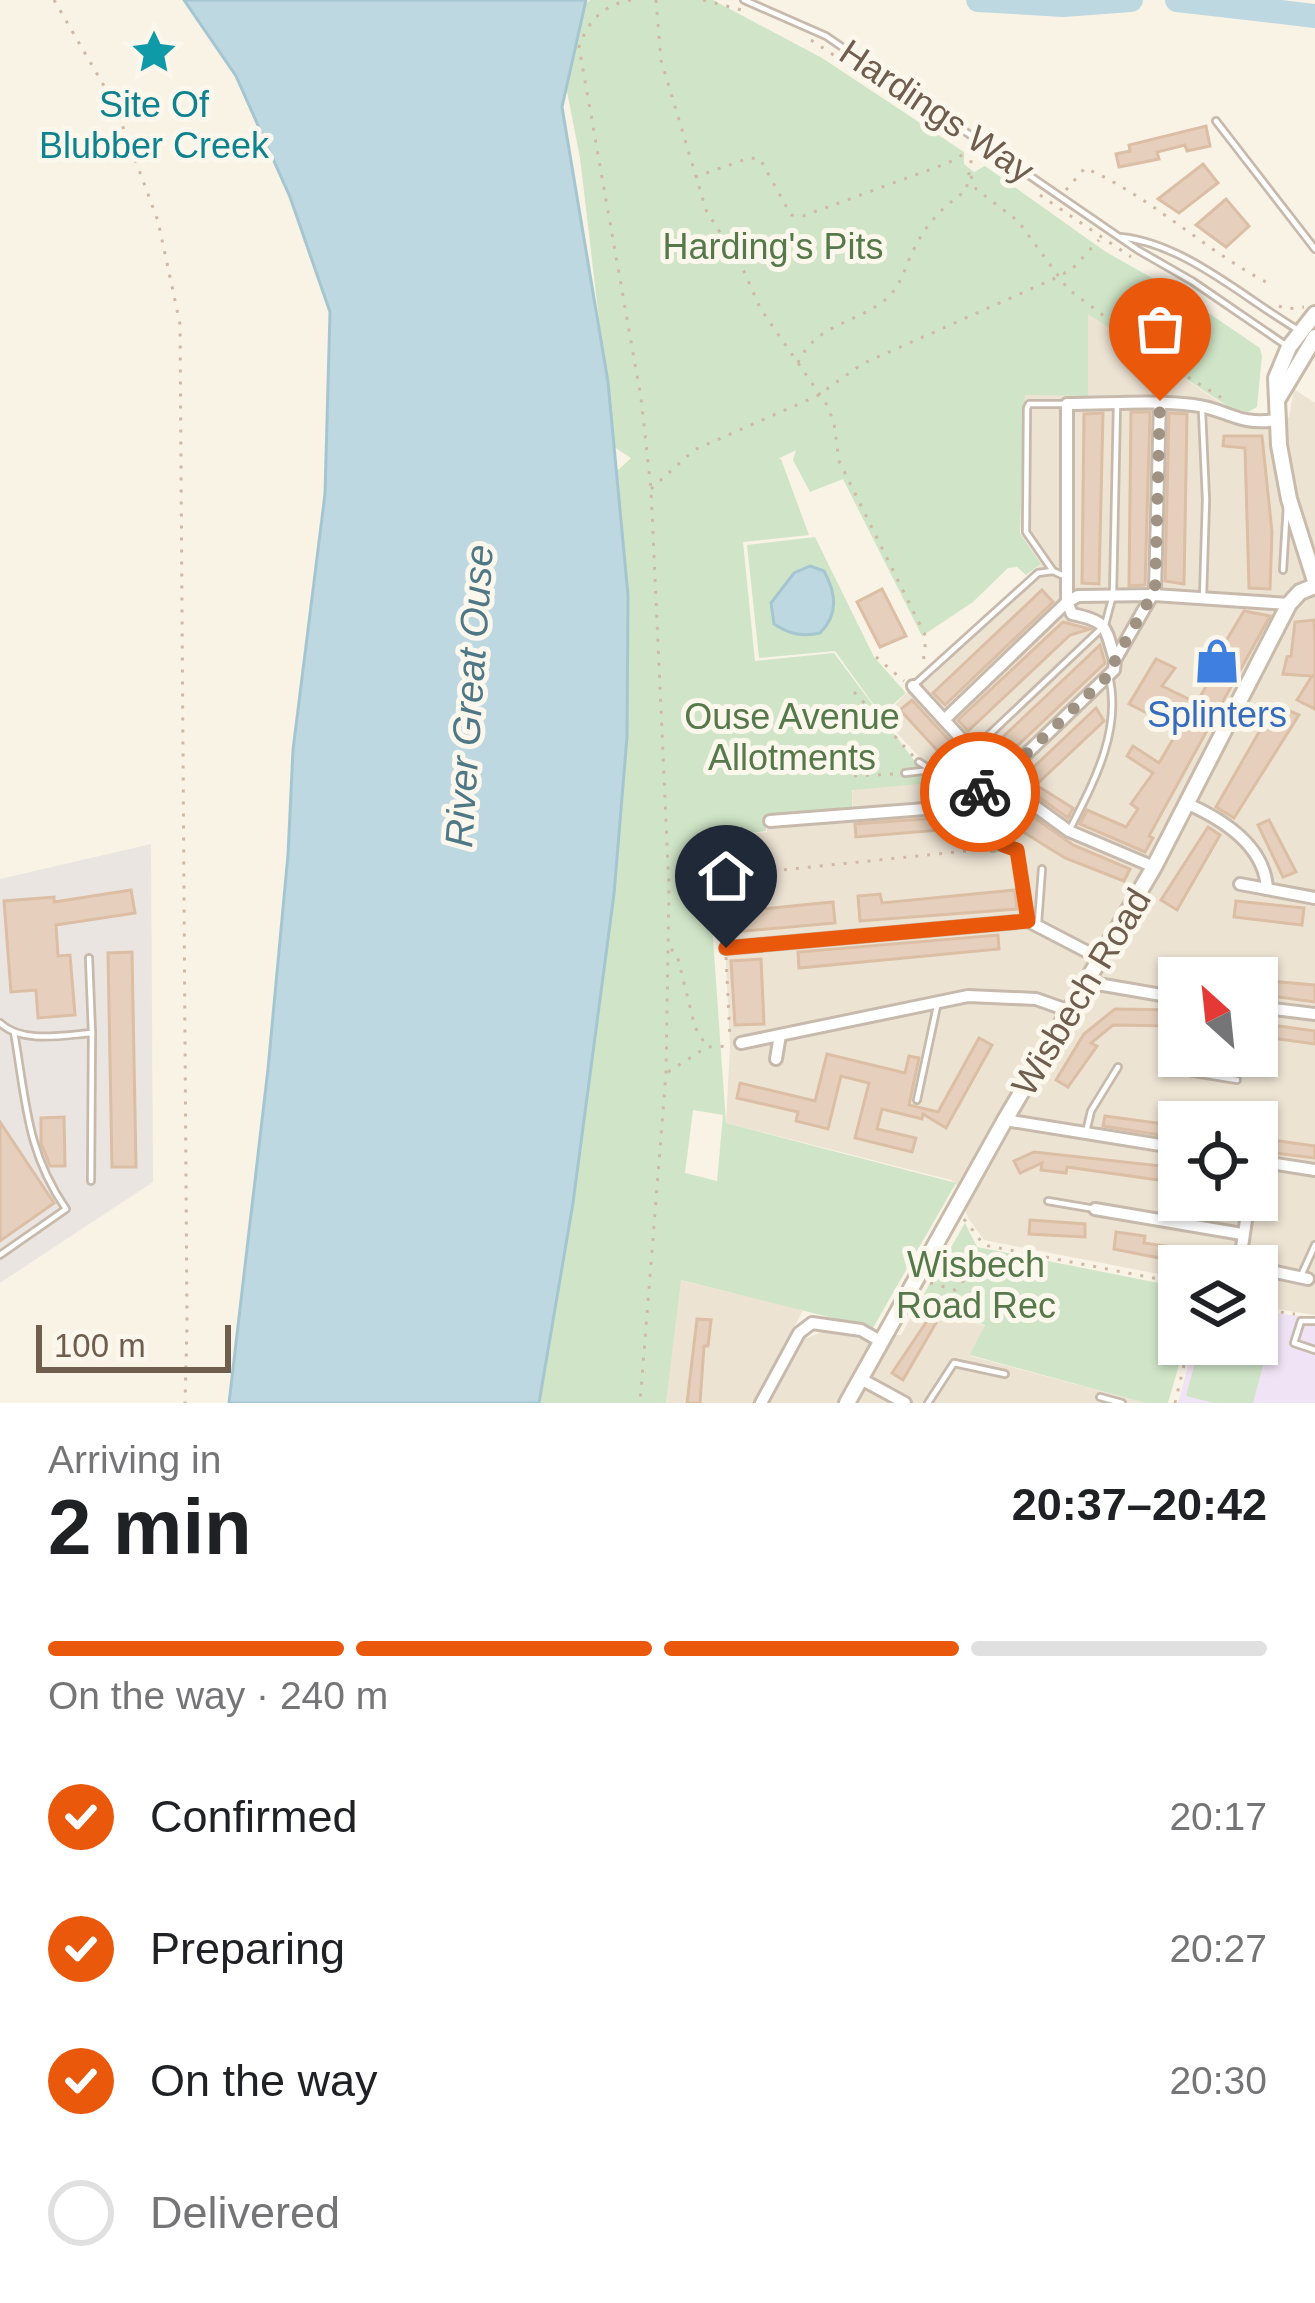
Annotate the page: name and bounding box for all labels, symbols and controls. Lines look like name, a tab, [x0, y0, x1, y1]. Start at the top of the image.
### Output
place icon: Site Of Blubber Creek	[129, 27, 179, 77]
street label: Hardings Way	[832, 31, 1042, 191]
place label: Site Of Blubber Creek	[39, 84, 270, 166]
park label: Harding's Pits	[663, 226, 883, 267]
pin	[1109, 278, 1211, 401]
icon: bag	[1127, 296, 1193, 362]
water label: River Great Ouse	[437, 543, 501, 849]
shop icon: Splinters	[1192, 636, 1242, 686]
place label: Splinters	[1147, 694, 1287, 735]
park label: Ouse Avenue Allotments	[684, 696, 900, 778]
courier	[920, 732, 1040, 852]
icon: bike	[947, 759, 1013, 825]
pin	[675, 825, 777, 948]
icon: home	[693, 843, 759, 909]
street label: Wisbech Road	[1003, 881, 1159, 1103]
north arrow	[1158, 957, 1278, 1077]
map controls	[1158, 957, 1278, 1365]
button: locate	[1158, 1101, 1278, 1221]
park label: Wisbech Road Rec	[896, 1244, 1056, 1326]
button: layers	[1158, 1245, 1278, 1365]
scale bar	[36, 1319, 231, 1372]
text: 100 m	[54, 1327, 146, 1364]
text: Arriving in	[48, 1438, 221, 1481]
text: 20:37–20:42	[1012, 1479, 1267, 1530]
text: 2 min	[48, 1483, 252, 1571]
text: On the way · 240 m	[48, 1674, 388, 1717]
icon: check	[48, 1784, 114, 1850]
text: Confirmed	[150, 1791, 358, 1842]
text: 20:17	[1169, 1795, 1267, 1838]
icon: check	[48, 1916, 114, 1982]
text: Preparing	[150, 1923, 345, 1974]
text: 20:27	[1169, 1927, 1267, 1970]
icon: check	[48, 2048, 114, 2114]
text: On the way	[150, 2055, 378, 2106]
text: 20:30	[1169, 2059, 1267, 2102]
text: Delivered	[150, 2187, 340, 2238]

